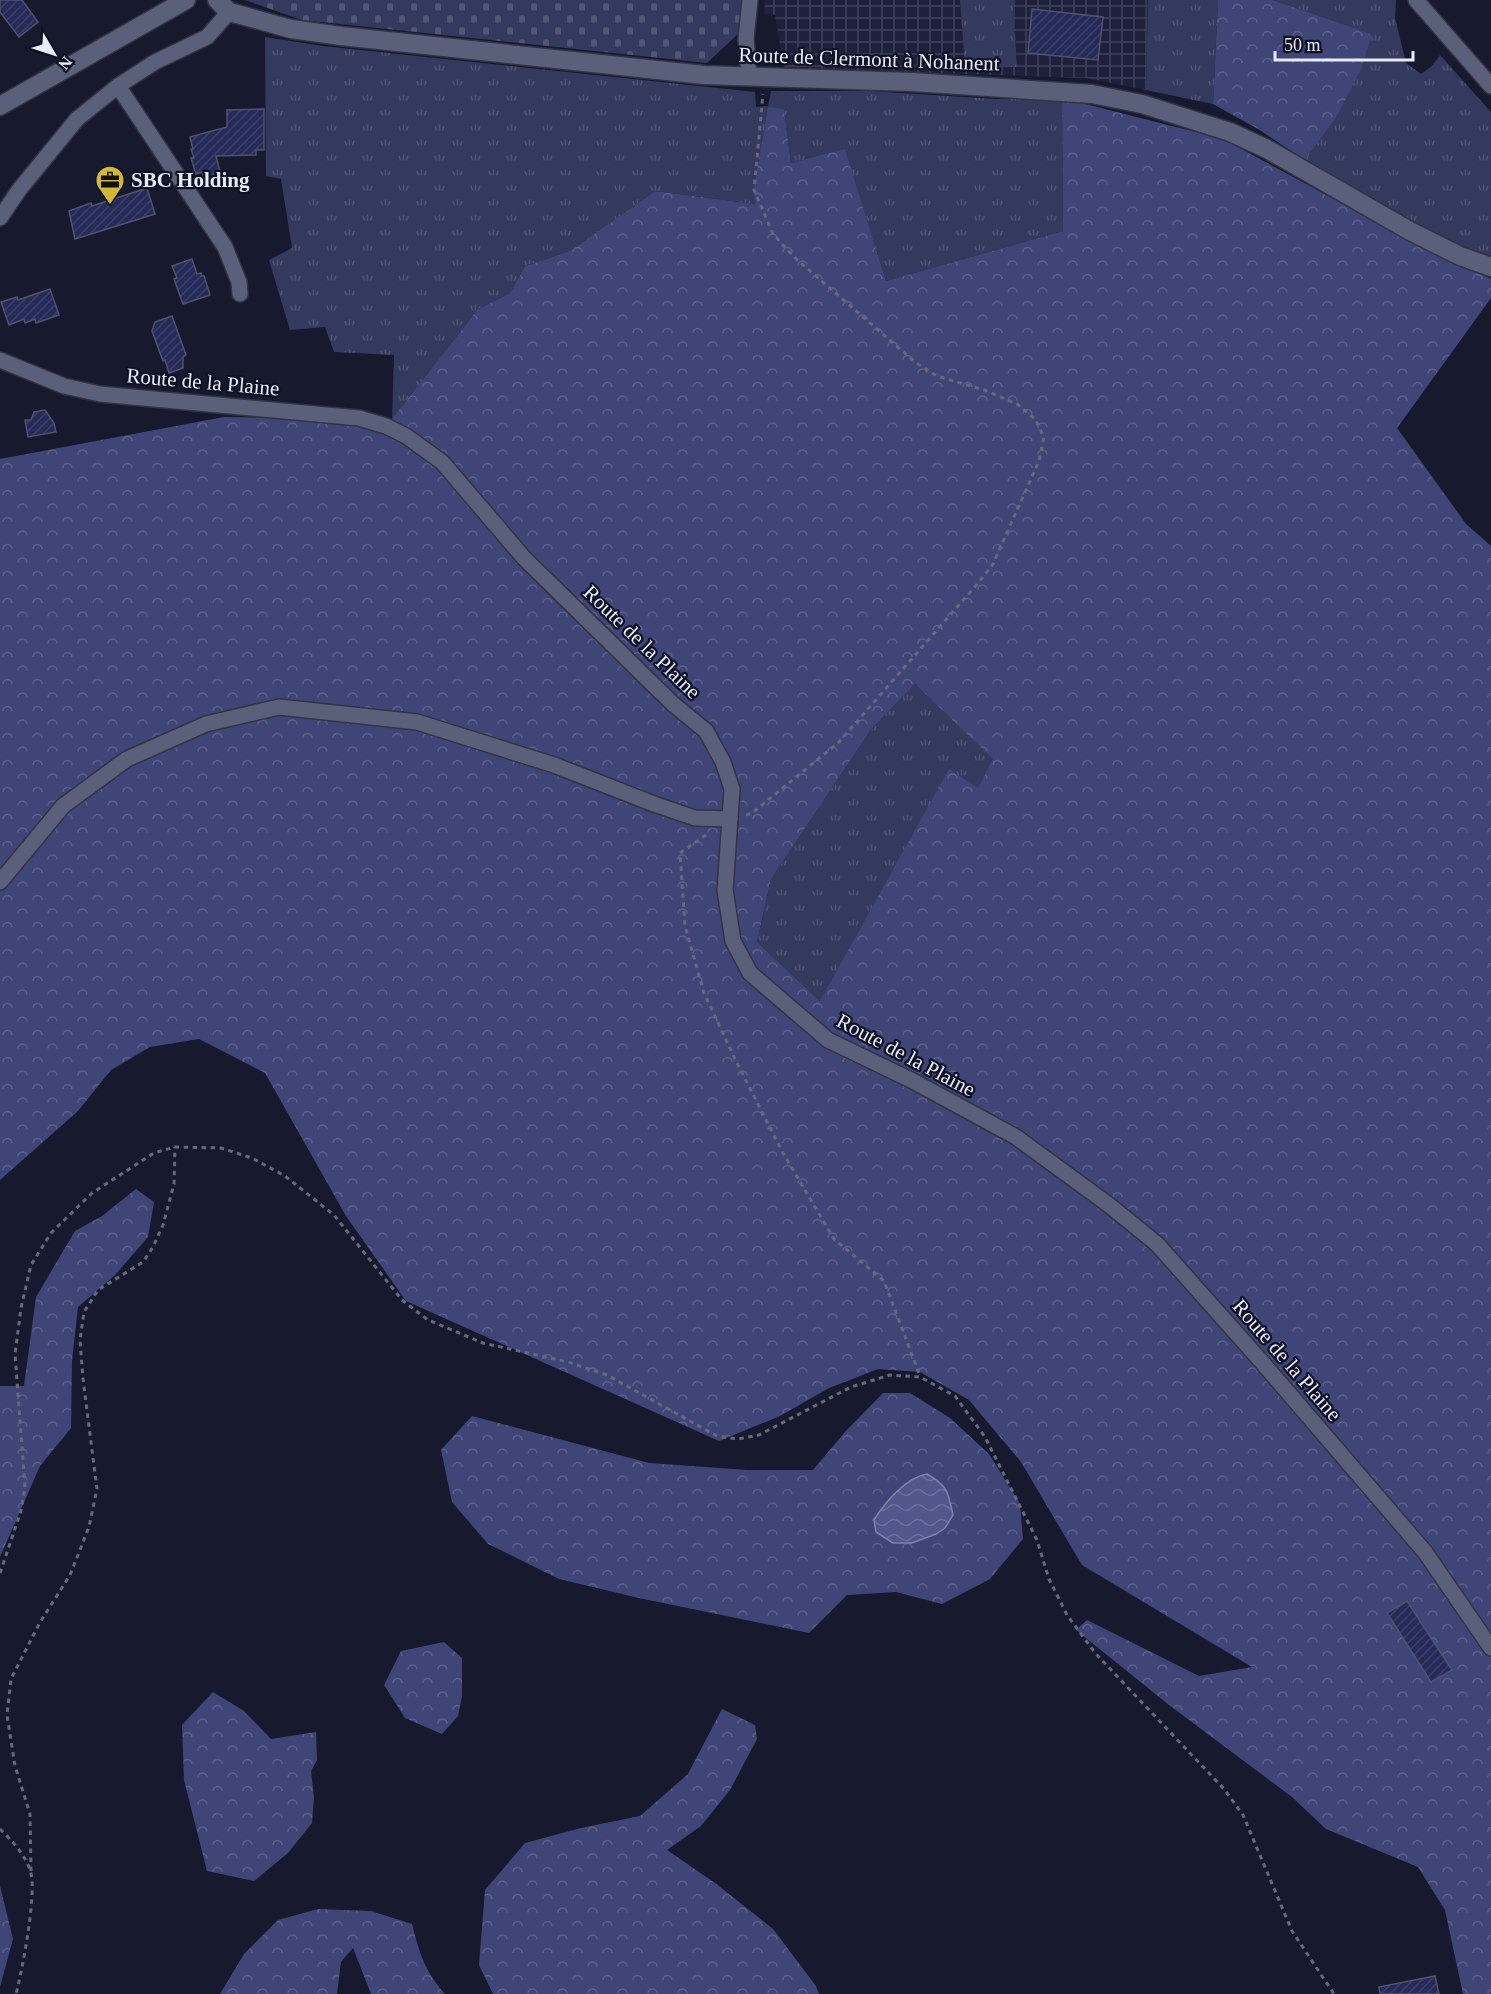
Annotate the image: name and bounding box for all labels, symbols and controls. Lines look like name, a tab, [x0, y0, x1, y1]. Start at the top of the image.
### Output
north arrow	[24, 24, 84, 84]
scale bar	[1275, 24, 1413, 62]
text: 50 m	[1284, 35, 1321, 55]
street label: Route de Clermont à Nohanent	[738, 42, 1000, 76]
text: N	[55, 53, 76, 73]
office icon: SBC Holding	[94, 164, 126, 206]
place label: SBC Holding	[131, 168, 250, 192]
street label: Route de la Plaine	[126, 363, 280, 401]
street label: Route de la Plaine	[578, 580, 706, 704]
street label: Route de la Plaine	[833, 1008, 979, 1102]
street label: Route de la Plaine	[1228, 1294, 1346, 1426]

